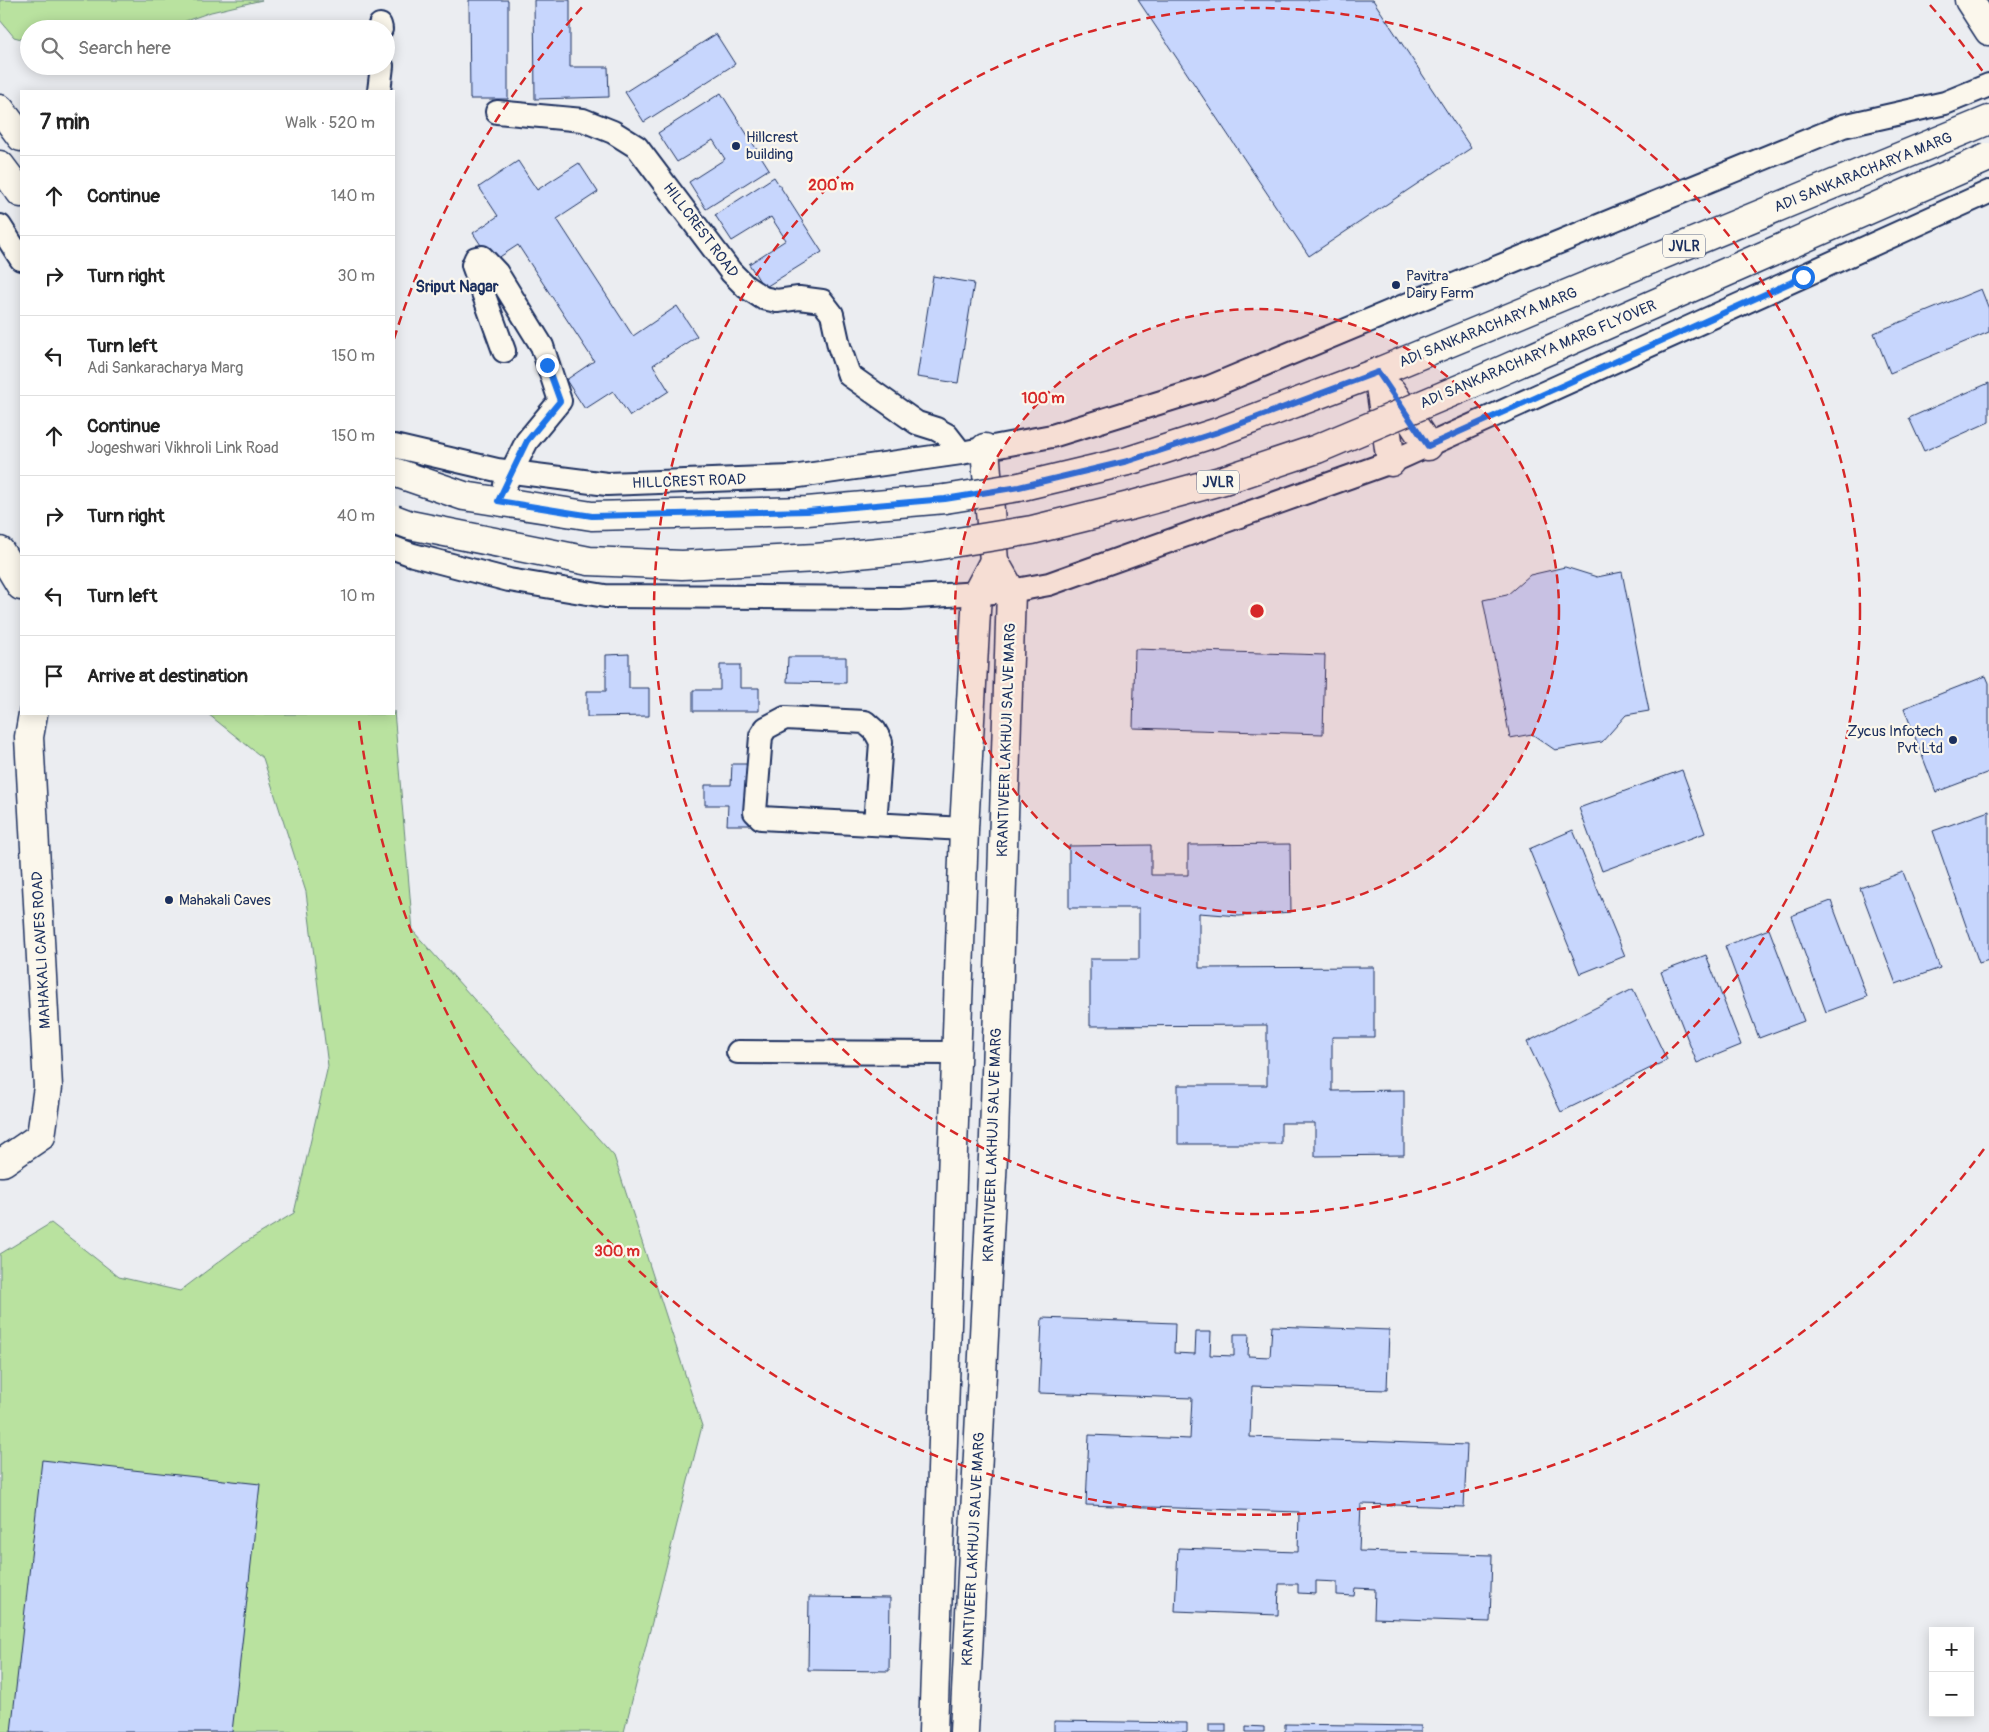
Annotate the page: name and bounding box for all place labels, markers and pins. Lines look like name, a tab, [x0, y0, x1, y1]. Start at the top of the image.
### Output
place label: Hillcrest building	[746, 128, 799, 164]
marker: Hillcrest building	[730, 140, 742, 152]
place label: Pavitra Dairy Farm	[1406, 267, 1474, 303]
marker: Pavitra Dairy Farm	[1390, 279, 1402, 291]
centre of rings	[1248, 602, 1266, 620]
place label: Zycus Infotech Pvt Ltd	[1847, 722, 1943, 758]
marker: Zycus Infotech Pvt Ltd	[1947, 734, 1959, 746]
place label: Mahakali Caves	[179, 891, 271, 910]
marker: Mahakali Caves	[163, 894, 175, 906]

